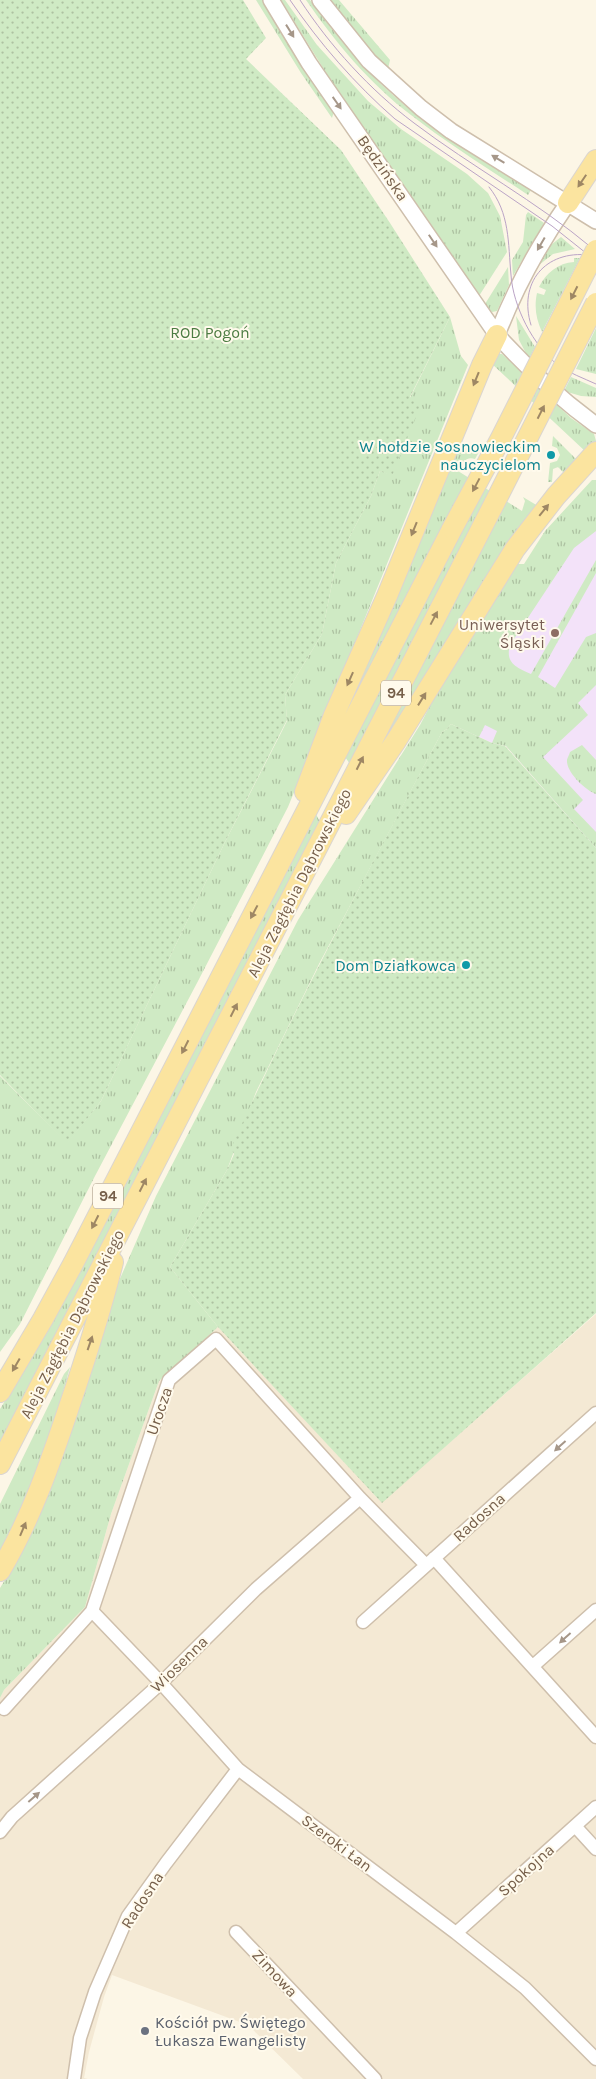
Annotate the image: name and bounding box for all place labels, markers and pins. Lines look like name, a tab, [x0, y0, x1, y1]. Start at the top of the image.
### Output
place label: W hołdzie Sosnowieckim nauczycielom	[359, 437, 541, 474]
marker: W hołdzie Sosnowieckim nauczycielom	[545, 449, 557, 461]
place label: Uniwersytet Śląski	[459, 615, 545, 652]
marker: Uniwersytet Śląski	[549, 627, 561, 639]
place label: Dom Działkowca	[335, 956, 456, 975]
marker: Dom Działkowca	[460, 959, 472, 971]
place label: Kościół pw. Świętego Łukasza Ewangelisty	[155, 2013, 307, 2050]
marker: Kościół pw. Świętego Łukasza Ewangelisty	[139, 2025, 151, 2037]

